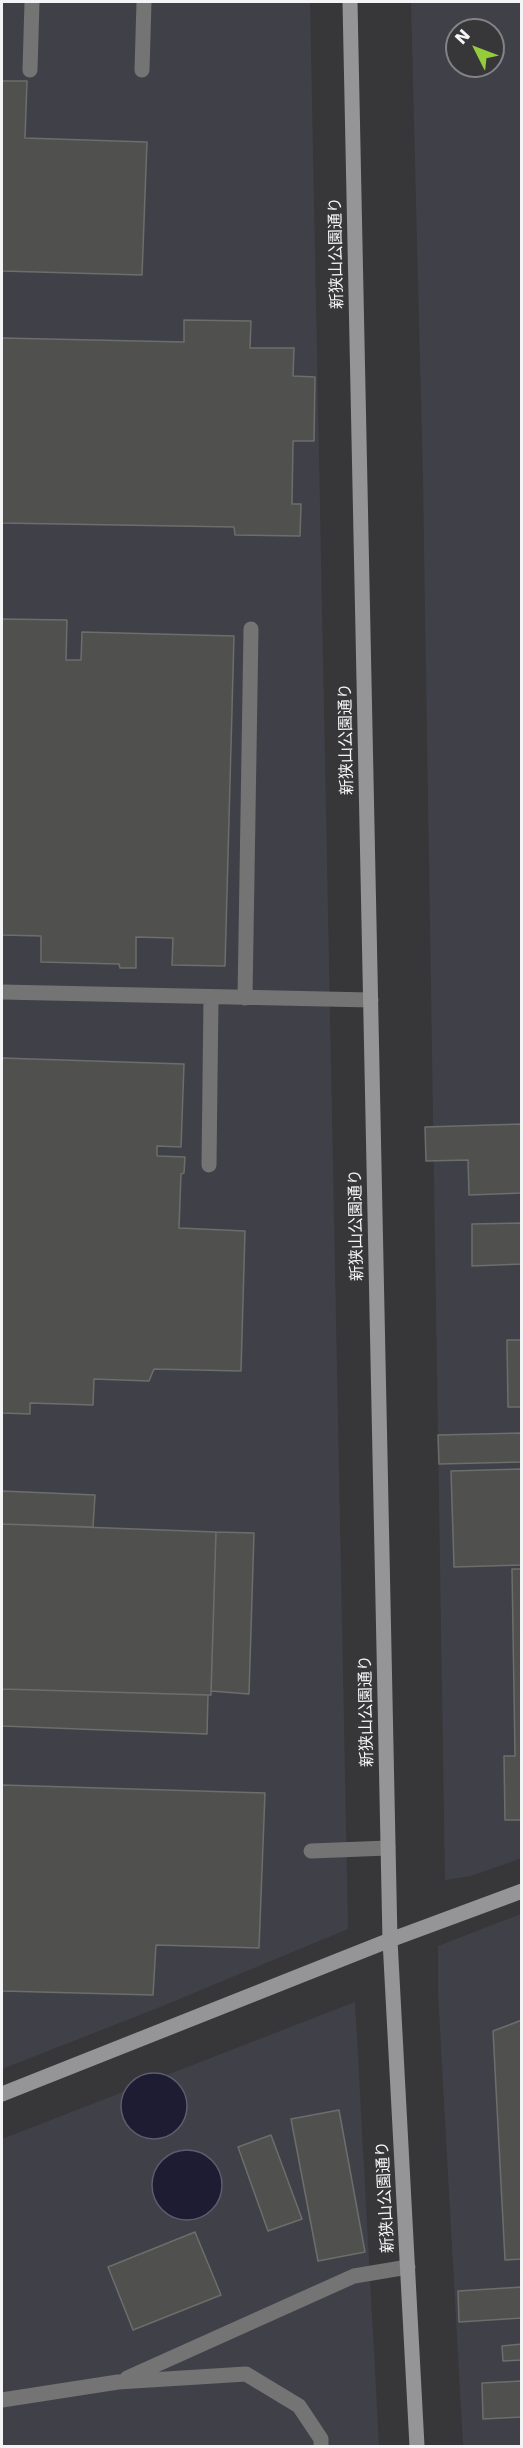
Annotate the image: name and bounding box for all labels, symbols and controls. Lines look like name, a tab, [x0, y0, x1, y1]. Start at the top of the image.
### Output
north arrow	[445, 18, 505, 78]
text: N	[451, 26, 474, 48]
street label: 新狭山公園通り	[326, 197, 348, 309]
street label: 新狭山公園通り	[336, 683, 358, 795]
street label: 新狭山公園通り	[346, 1169, 368, 1281]
street label: 新狭山公園通り	[356, 1655, 378, 1767]
street label: 新狭山公園通り	[373, 2141, 399, 2253]

